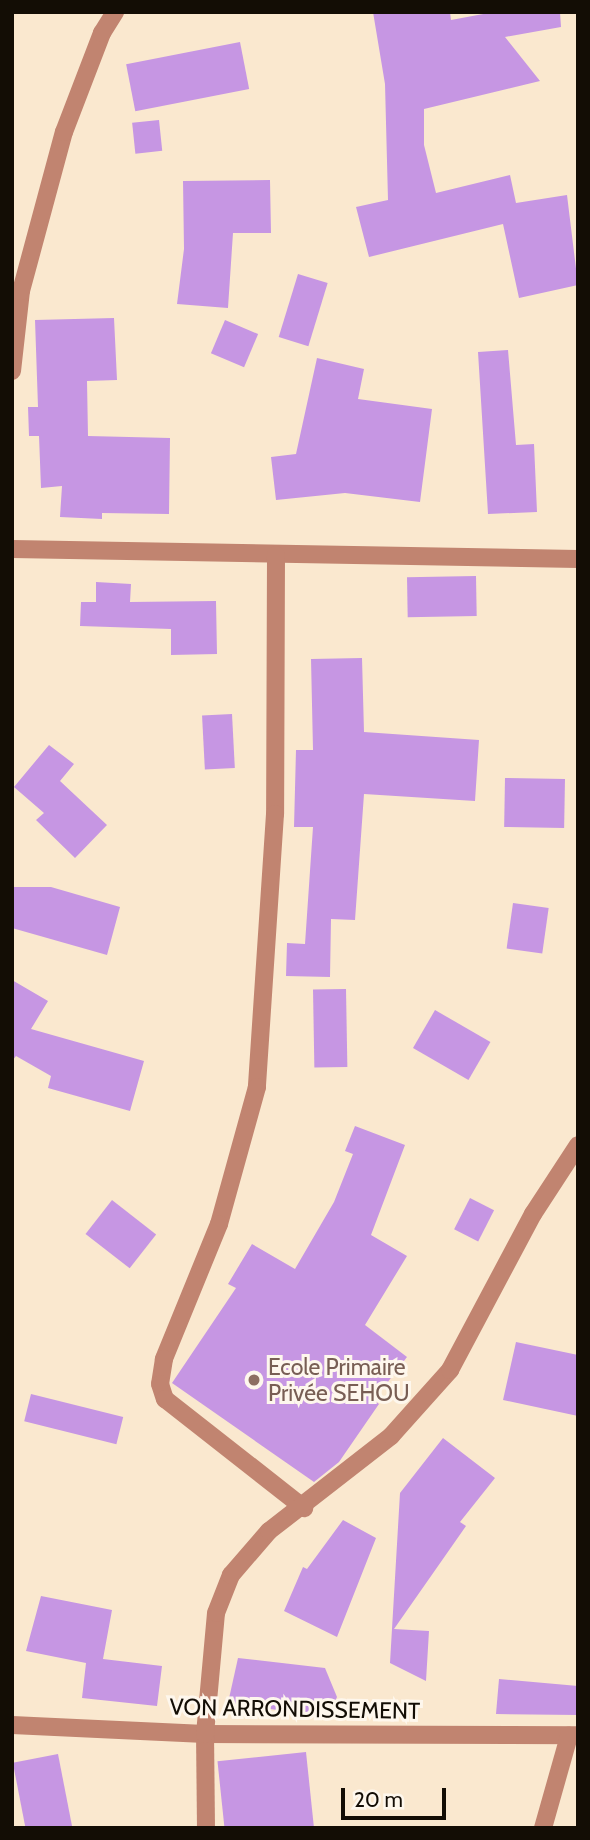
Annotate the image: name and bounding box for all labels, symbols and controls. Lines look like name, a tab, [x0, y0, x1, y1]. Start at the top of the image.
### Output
place label: Ecole Primaire Privée SEHOU	[268, 1353, 410, 1407]
marker: Ecole Primaire Privée SEHOU	[246, 1372, 262, 1388]
street label: VON ARRONDISSEMENT	[169, 1693, 421, 1725]
scale bar	[345, 1773, 450, 1817]
text: 20 m	[354, 1787, 403, 1812]

